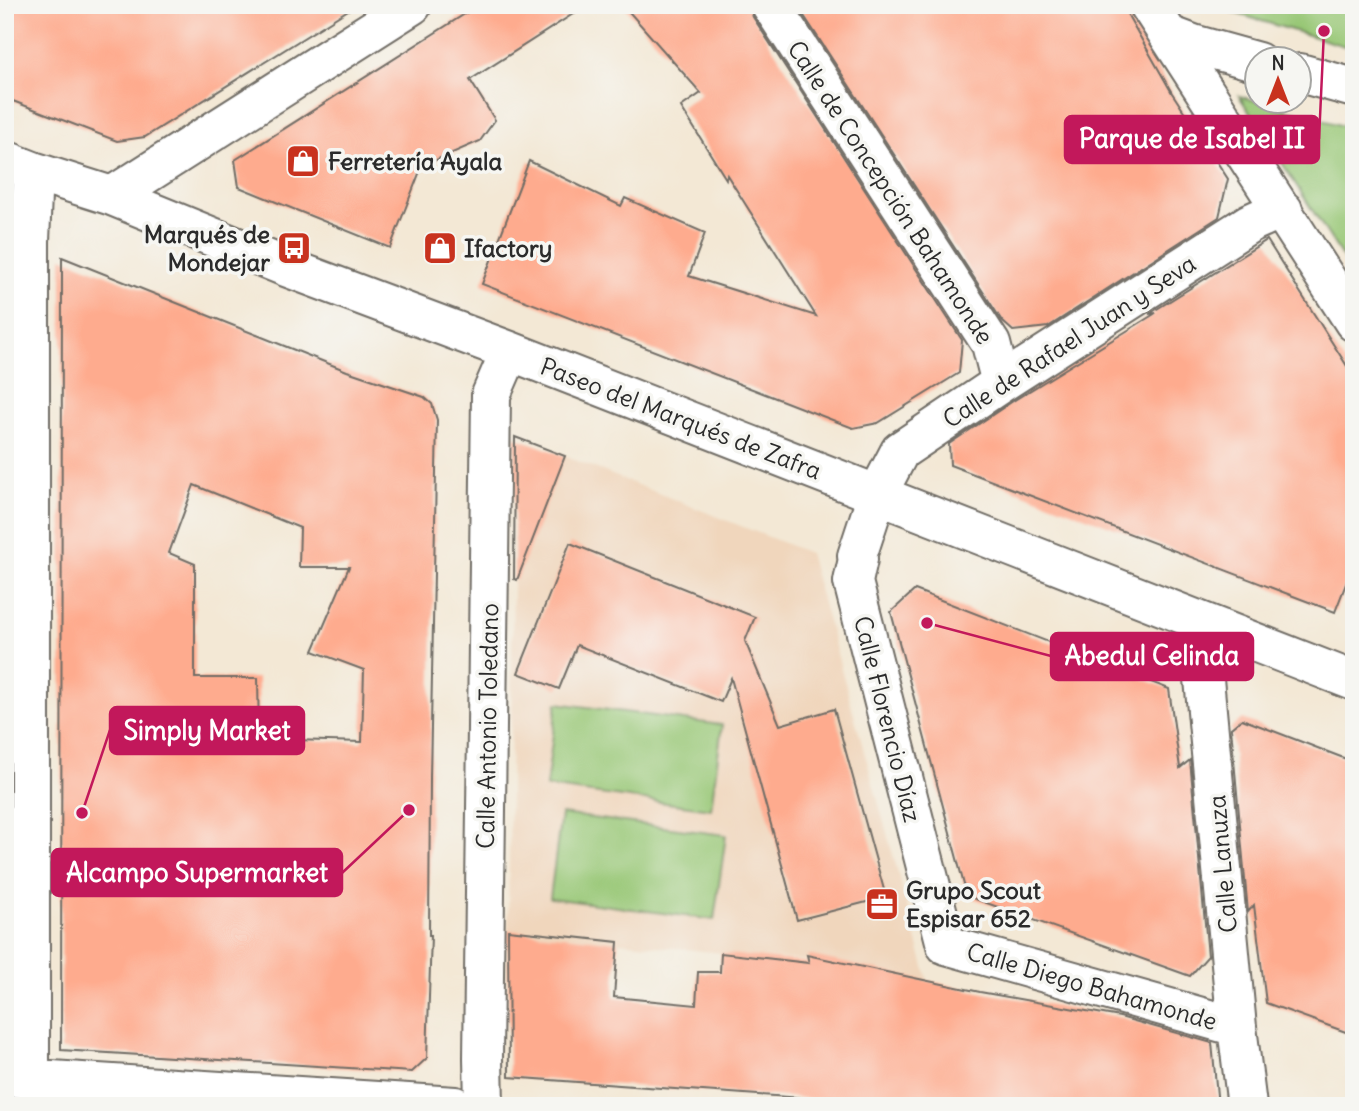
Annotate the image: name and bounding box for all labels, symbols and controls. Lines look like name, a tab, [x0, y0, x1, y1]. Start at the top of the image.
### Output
street label: Calle de Concepción Bahamonde	[782, 35, 1000, 349]
north arrow	[1244, 46, 1314, 116]
text: N	[1271, 51, 1285, 75]
callout: Parque de Isabel II	[1065, 116, 1319, 163]
text: Parque de Isabel II	[1079, 122, 1305, 155]
shop icon: Ferretería Ayala	[284, 142, 322, 180]
place label: Ferretería Ayala	[328, 146, 502, 176]
place label: Marqués de Mondejar	[144, 219, 270, 277]
bus stop icon: Marqués de Mondejar	[275, 229, 313, 267]
shop icon: Ifactory	[421, 229, 459, 267]
place label: Ifactory	[464, 233, 552, 263]
street label: Calle de Rafael Juan y Seva	[937, 248, 1201, 434]
street label: Paseo del Marqués de Zafra	[536, 351, 826, 485]
street label: Calle Antonio Toledano	[470, 603, 504, 849]
street label: Calle Florencio Díaz	[848, 613, 928, 825]
callout: Abedul Celinda	[1051, 633, 1253, 680]
text: Abedul Celinda	[1065, 639, 1240, 672]
callout: Simply Market	[110, 707, 304, 754]
text: Simply Market	[124, 714, 291, 747]
street label: Calle Lanuza	[1201, 794, 1243, 934]
callout: Alcampo Supermarket	[52, 849, 342, 896]
text: Alcampo Supermarket	[66, 856, 328, 889]
place label: Grupo Scout Espisar 652	[906, 875, 1042, 933]
office icon: Grupo Scout Espisar 652	[863, 885, 901, 923]
street label: Calle Diego Bahamonde	[963, 936, 1221, 1036]

